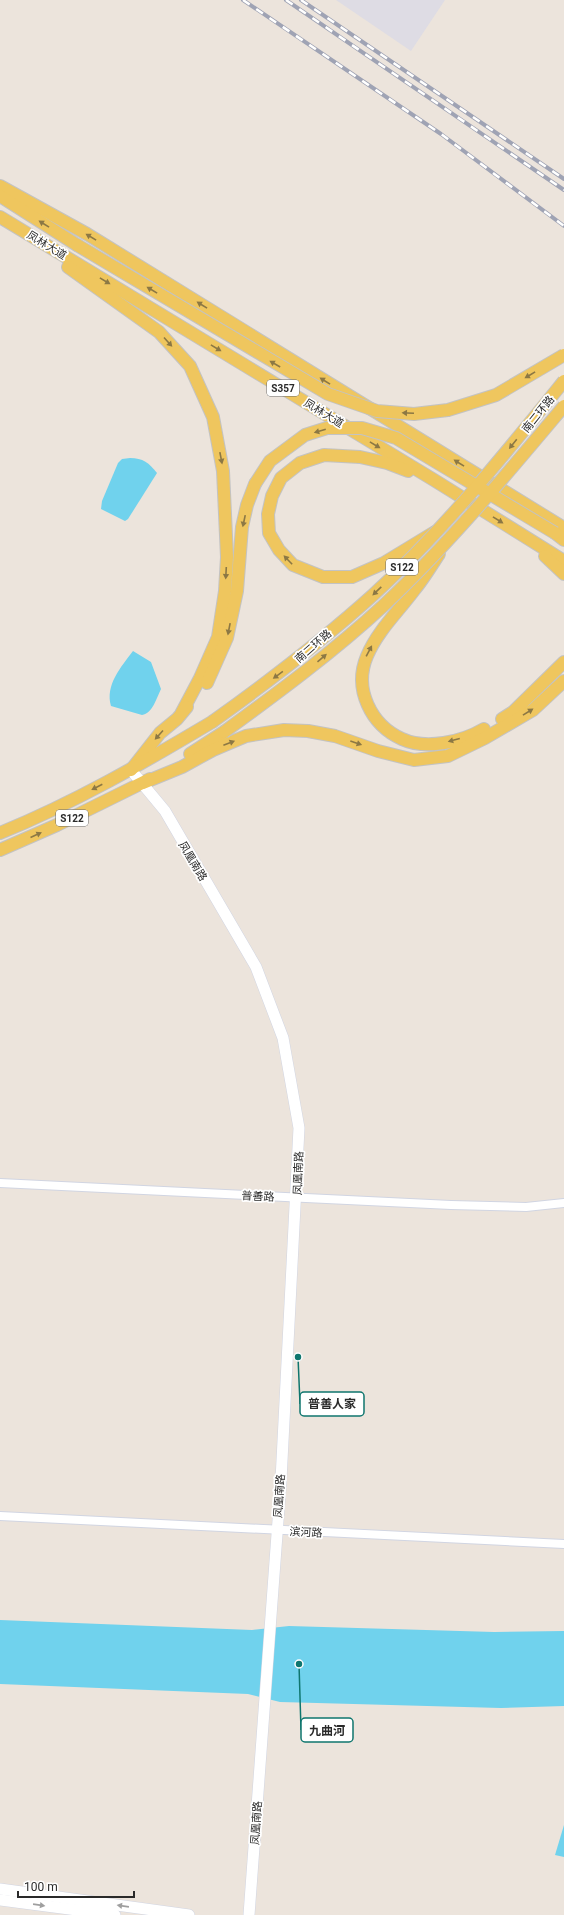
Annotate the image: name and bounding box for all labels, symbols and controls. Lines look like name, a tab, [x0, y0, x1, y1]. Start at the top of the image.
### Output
one-way arrow	[38, 221, 50, 228]
street label: 凤林大道	[25, 229, 69, 262]
one-way arrow	[86, 233, 96, 241]
one-way arrow	[99, 277, 111, 284]
one-way arrow	[146, 287, 158, 294]
one-way arrow	[197, 301, 207, 309]
one-way arrow	[163, 337, 173, 347]
one-way arrow	[210, 345, 222, 352]
one-way arrow	[270, 360, 281, 367]
one-way arrow	[525, 371, 535, 379]
one-way arrow	[319, 377, 331, 384]
road number: S357	[267, 380, 299, 396]
street label: 南二环路	[519, 393, 557, 436]
street label: 凤林大道	[302, 397, 346, 430]
one-way arrow	[401, 410, 414, 416]
one-way arrow	[314, 428, 326, 434]
one-way arrow	[509, 439, 517, 450]
one-way arrow	[369, 441, 381, 448]
one-way arrow	[218, 452, 224, 464]
one-way arrow	[453, 460, 465, 467]
one-way arrow	[240, 515, 246, 527]
one-way arrow	[493, 516, 503, 524]
one-way arrow	[283, 555, 293, 565]
road number: S122	[386, 559, 418, 575]
one-way arrow	[223, 567, 229, 580]
one-way arrow	[372, 586, 382, 595]
one-way arrow	[226, 623, 232, 635]
street label: 南二环路	[292, 627, 334, 666]
one-way arrow	[366, 645, 373, 657]
one-way arrow	[316, 654, 327, 663]
one-way arrow	[272, 670, 283, 679]
one-way arrow	[523, 708, 533, 716]
one-way arrow	[154, 730, 163, 740]
one-way arrow	[448, 737, 460, 743]
one-way arrow	[224, 740, 235, 746]
one-way arrow	[350, 740, 362, 746]
one-way arrow	[91, 784, 102, 791]
road number: S122	[56, 810, 88, 826]
one-way arrow	[30, 832, 41, 838]
street label: 凤凰南路	[176, 839, 209, 883]
street label: 凤凰南路	[291, 1151, 306, 1195]
street label: 普善路	[241, 1189, 275, 1204]
callout: 普善人家	[300, 1392, 364, 1416]
text: 普善人家	[308, 1397, 356, 1411]
street label: 凤凰南路	[271, 1474, 288, 1518]
street label: 滨河路	[289, 1525, 323, 1540]
callout: 九曲河	[301, 1718, 353, 1742]
text: 九曲河	[309, 1724, 345, 1738]
street label: 凤凰南路	[248, 1801, 265, 1845]
scale bar	[18, 1873, 134, 1899]
text: 100 m	[24, 1880, 58, 1894]
one-way arrow	[33, 1902, 45, 1908]
one-way arrow	[117, 1903, 129, 1909]

